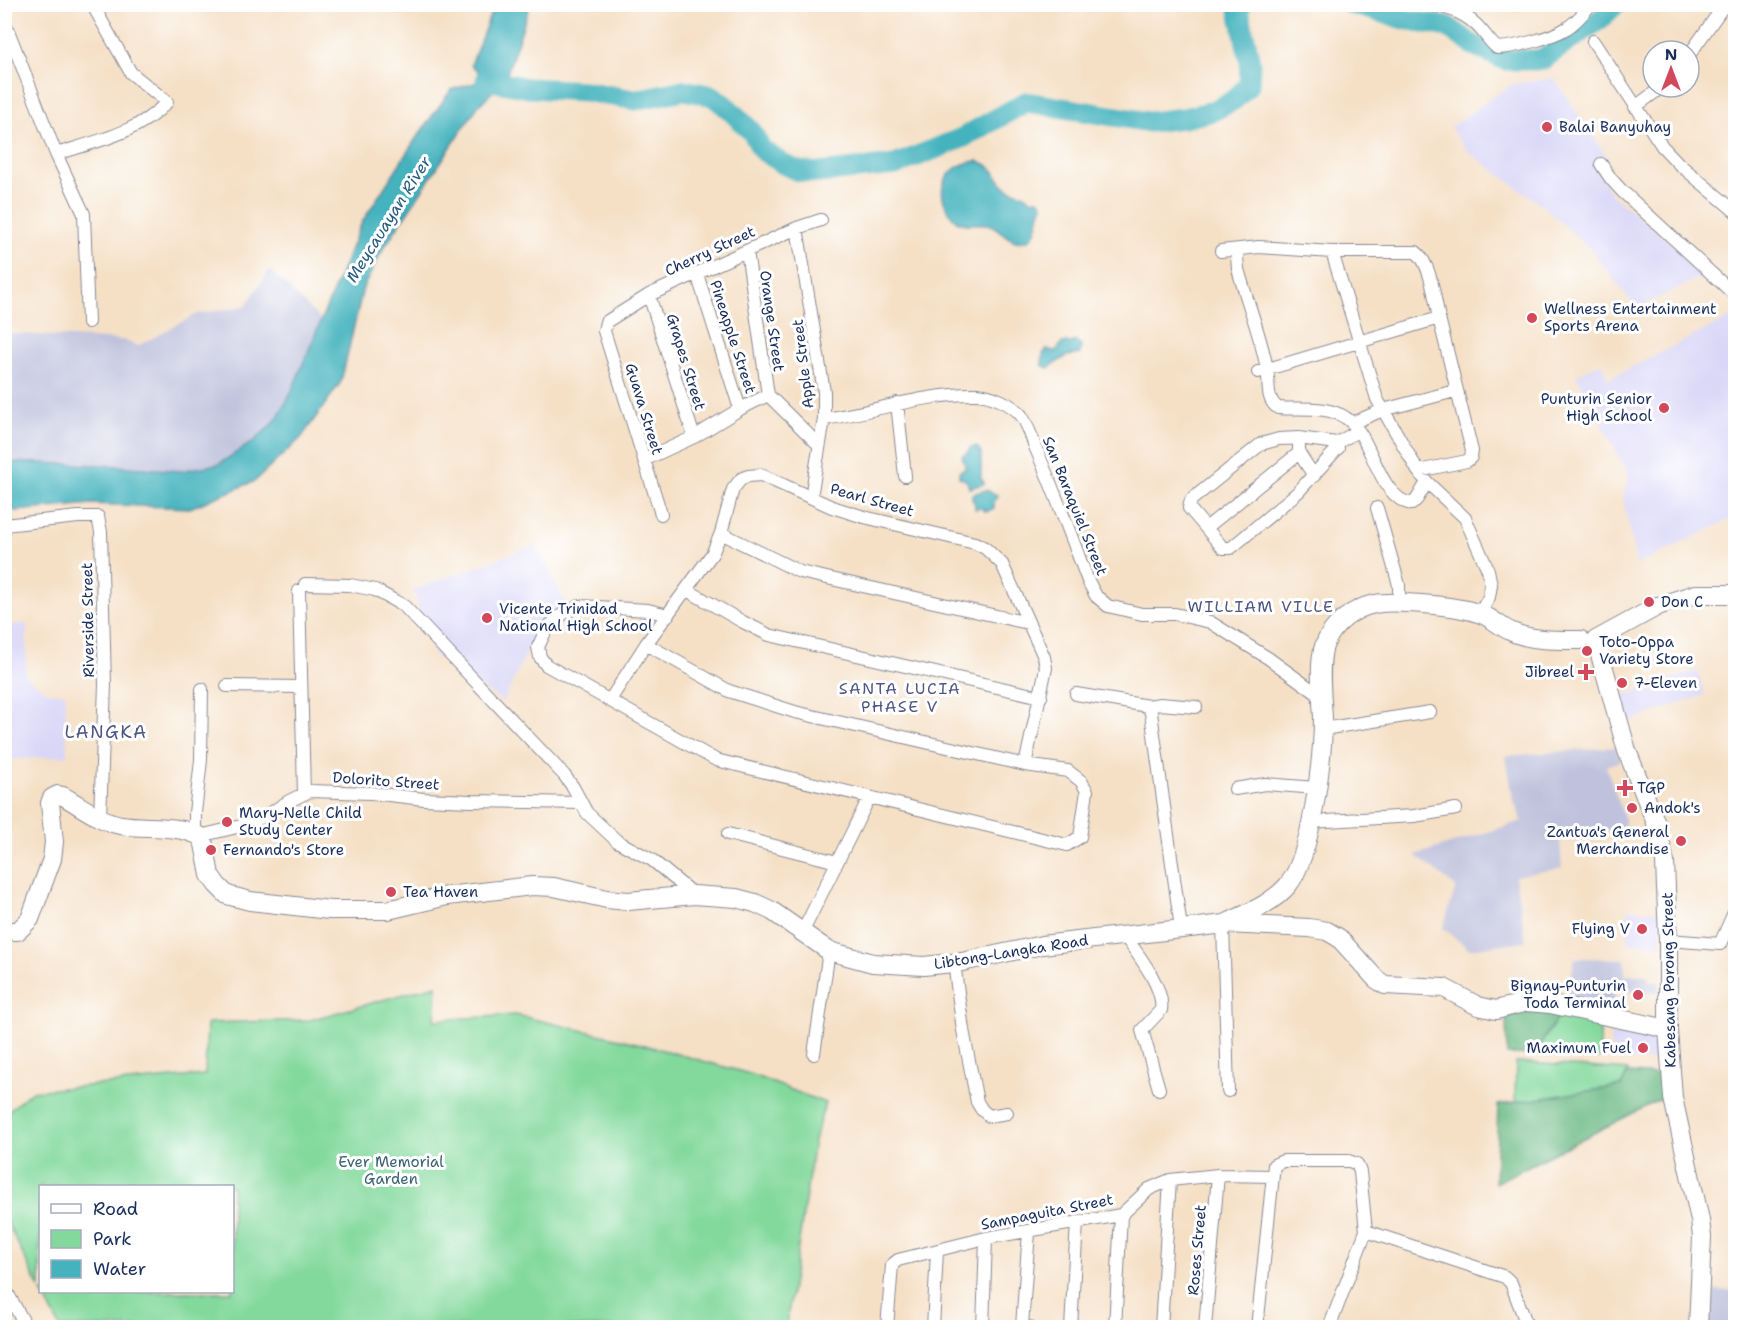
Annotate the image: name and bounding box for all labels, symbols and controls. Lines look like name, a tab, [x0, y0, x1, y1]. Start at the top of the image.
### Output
north arrow	[1641, 39, 1701, 99]
text: N	[1665, 44, 1677, 65]
place label: Balai Banyuhay	[1559, 117, 1671, 137]
marker: Balai Banyuhay	[1540, 120, 1554, 134]
water label: Meycauayan River	[341, 152, 436, 286]
street label: Cherry Street	[662, 221, 758, 281]
street label: Orange Street	[755, 269, 789, 373]
street label: Pineapple Street	[705, 278, 761, 396]
place label: Wellness Entertainment Sports Arena	[1544, 299, 1717, 336]
street label: Grapes Street	[662, 311, 710, 413]
marker: Wellness Entertainment Sports Arena	[1525, 311, 1539, 325]
street label: Apple Street	[788, 318, 818, 410]
street label: Guava Street	[621, 361, 667, 457]
place label: Punturin Senior High School	[1541, 389, 1652, 426]
marker: Punturin Senior High School	[1657, 401, 1671, 415]
street label: San Baraquiel Street	[1038, 433, 1112, 579]
street label: Pearl Street	[828, 479, 916, 521]
street label: Riverside Street	[77, 562, 99, 678]
place label: Don C	[1661, 592, 1703, 612]
marker: Don C	[1642, 595, 1656, 609]
district label: WILLIAM VILLE	[1188, 596, 1334, 617]
place label: Vicente Trinidad National High School	[499, 599, 653, 636]
marker: Vicente Trinidad National High School	[480, 611, 494, 625]
place label: Toto-Oppa Variety Store	[1599, 632, 1694, 669]
marker: Toto-Oppa Variety Store	[1580, 644, 1594, 658]
place label: Jibreel	[1525, 662, 1574, 682]
marker: Jibreel	[1579, 665, 1593, 679]
place label: 7-Eleven	[1634, 673, 1697, 693]
marker: 7-Eleven	[1615, 676, 1629, 690]
district label: SANTA LUCIA PHASE V	[839, 678, 961, 717]
district label: LANGKA	[64, 720, 148, 744]
street label: Dolorito Street	[332, 767, 440, 795]
place label: TGP	[1637, 778, 1665, 798]
marker: TGP	[1618, 781, 1632, 795]
place label: Andok's	[1644, 798, 1701, 818]
marker: Andok's	[1625, 801, 1639, 815]
place label: Mary-Nelle Child Study Center	[239, 803, 362, 840]
marker: Mary-Nelle Child Study Center	[220, 815, 234, 829]
place label: Zantua's General Merchandise	[1547, 822, 1669, 859]
marker: Zantua's General Merchandise	[1674, 834, 1688, 848]
place label: Fernando's Store	[223, 840, 344, 860]
marker: Fernando's Store	[204, 843, 218, 857]
place label: Tea Haven	[403, 882, 478, 902]
marker: Tea Haven	[384, 885, 398, 899]
street label: Kabesang Porong Street	[1657, 892, 1681, 1068]
place label: Flying V	[1572, 919, 1630, 939]
marker: Flying V	[1635, 922, 1649, 936]
street label: Libtong-Langka Road	[932, 930, 1090, 974]
place label: Bignay-Punturin Toda Terminal	[1511, 976, 1626, 1013]
marker: Bignay-Punturin Toda Terminal	[1631, 988, 1645, 1002]
place label: Maximum Fuel	[1527, 1038, 1631, 1058]
marker: Maximum Fuel	[1636, 1041, 1650, 1055]
park label: Ever Memorial Garden	[338, 1152, 444, 1189]
legend	[39, 1185, 234, 1293]
street label: Sampaguita Street	[979, 1189, 1115, 1235]
text: Road	[93, 1197, 138, 1221]
street label: Roses Street	[1183, 1204, 1211, 1296]
text: Park	[93, 1227, 132, 1251]
text: Water	[93, 1257, 146, 1281]

